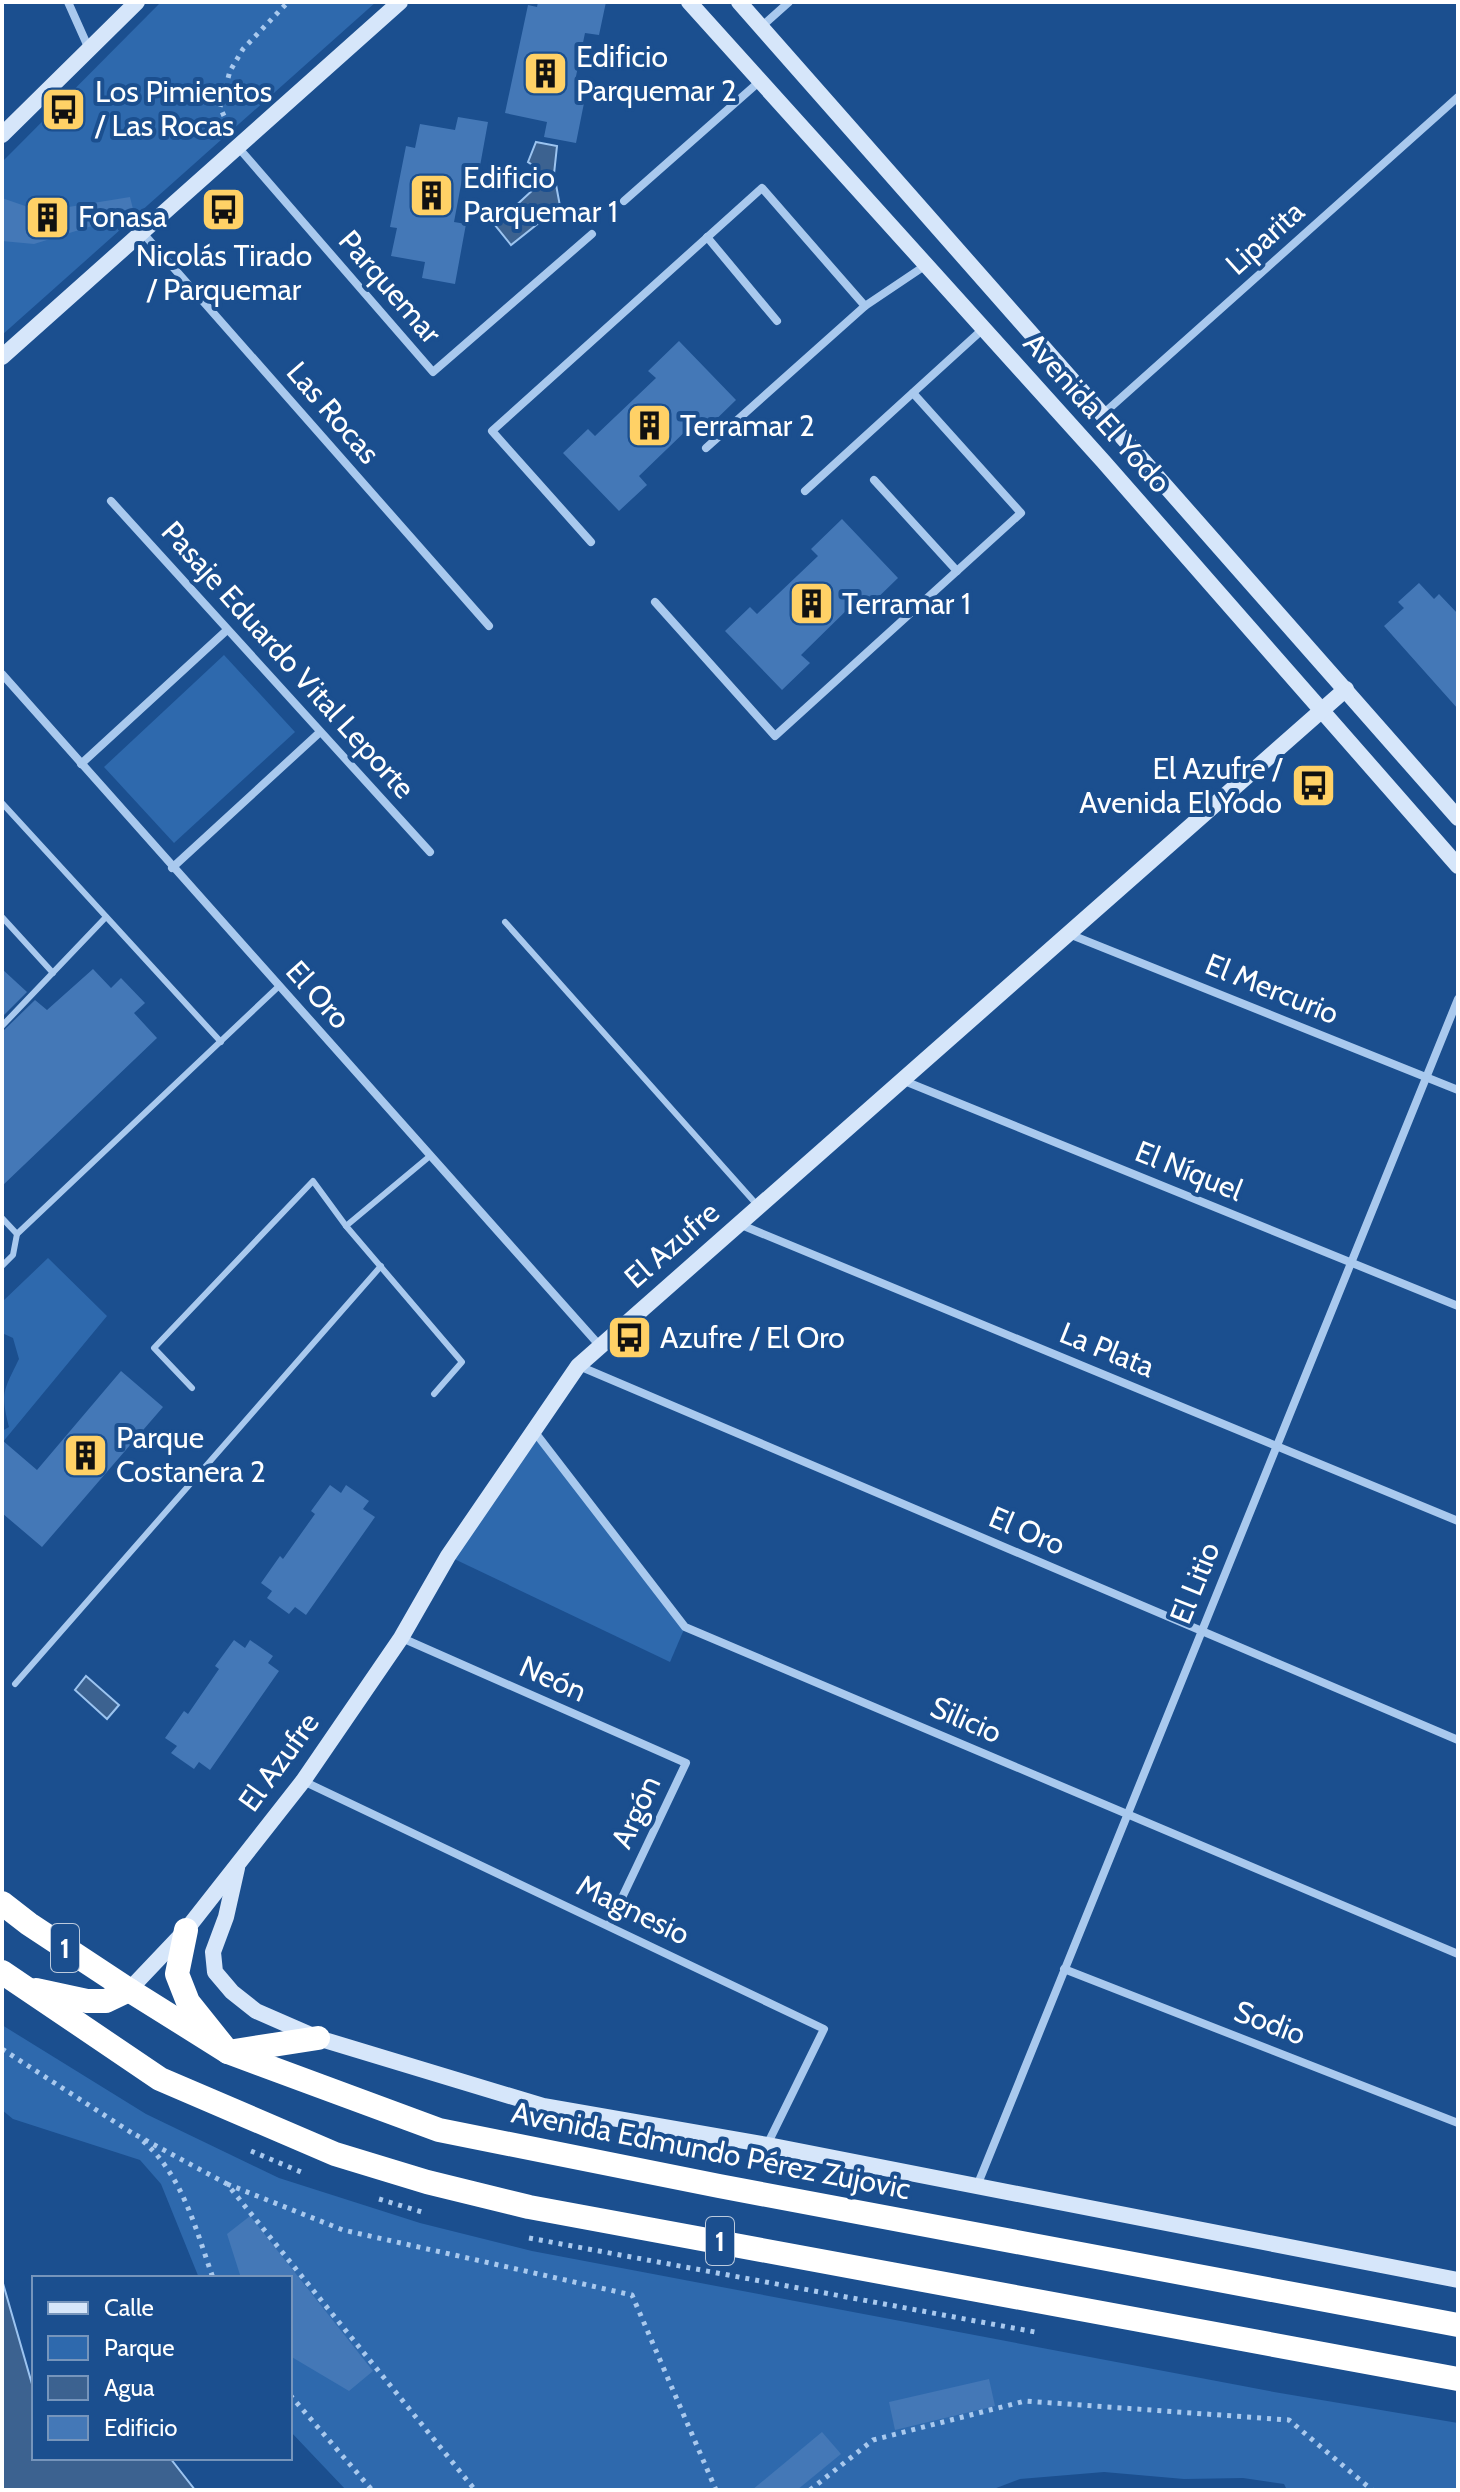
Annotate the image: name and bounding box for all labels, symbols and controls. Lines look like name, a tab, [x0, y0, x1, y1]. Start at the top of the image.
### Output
place label: Edificio Parquemar 2	[576, 38, 737, 109]
building icon: Edificio Parquemar 2	[521, 50, 569, 98]
place label: Los Pimientos / Las Rocas	[94, 73, 272, 144]
bus stop icon: Los Pimientos / Las Rocas	[40, 85, 88, 133]
place label: Edificio Parquemar 1	[463, 159, 618, 230]
building icon: Edificio Parquemar 1	[408, 171, 456, 219]
bus stop icon: Nicolás Tirado / Parquemar	[200, 186, 248, 234]
street label: Liparita	[1218, 192, 1312, 282]
building icon: Fonasa	[23, 193, 71, 241]
place label: Fonasa	[78, 198, 167, 235]
street label: Parquemar	[331, 222, 450, 351]
place label: Nicolás Tirado / Parquemar	[136, 237, 312, 308]
street label: Avenida El Yodo	[1016, 325, 1179, 500]
street label: Las Rocas	[279, 354, 388, 471]
building icon: Terramar 2	[625, 402, 673, 450]
place label: Terramar 2	[680, 407, 815, 444]
street label: Pasaje Eduardo Vital Leporte	[154, 513, 423, 806]
building icon: Terramar 1	[787, 580, 835, 628]
place label: Terramar 1	[842, 585, 971, 622]
place label: El Azufre / Avenida El Yodo	[1079, 750, 1283, 821]
bus stop icon: El Azufre / Avenida El Yodo	[1289, 762, 1337, 810]
street label: El Mercurio	[1200, 945, 1344, 1032]
street label: El Oro	[278, 953, 359, 1036]
street label: El Níquel	[1130, 1132, 1248, 1209]
street label: El Azufre	[617, 1194, 727, 1296]
bus stop icon: Azufre / El Oro	[605, 1314, 653, 1362]
street label: La Plata	[1054, 1314, 1161, 1385]
place label: Azufre / El Oro	[660, 1319, 845, 1356]
place label: Parque Costanera 2	[116, 1419, 266, 1490]
building icon: Parque Costanera 2	[61, 1431, 109, 1479]
street label: El Oro	[984, 1498, 1071, 1563]
street label: El Litio	[1161, 1537, 1228, 1629]
street label: Neón	[514, 1648, 592, 1710]
street label: Silicio	[925, 1688, 1007, 1751]
street label: El Azufre	[230, 1705, 327, 1818]
street label: Argón	[603, 1770, 668, 1854]
street label: Magnesio	[571, 1866, 696, 1953]
road number: 1	[51, 1924, 79, 1972]
street label: Sodio	[1229, 1992, 1311, 2053]
street label: Avenida Edmundo Pérez Zujovic	[508, 2094, 914, 2207]
road number: 1	[706, 2217, 734, 2265]
legend	[32, 2276, 292, 2460]
text: Calle	[104, 2293, 154, 2322]
text: Parque	[104, 2333, 174, 2362]
text: Agua	[104, 2373, 155, 2402]
text: Edificio	[104, 2413, 178, 2442]

